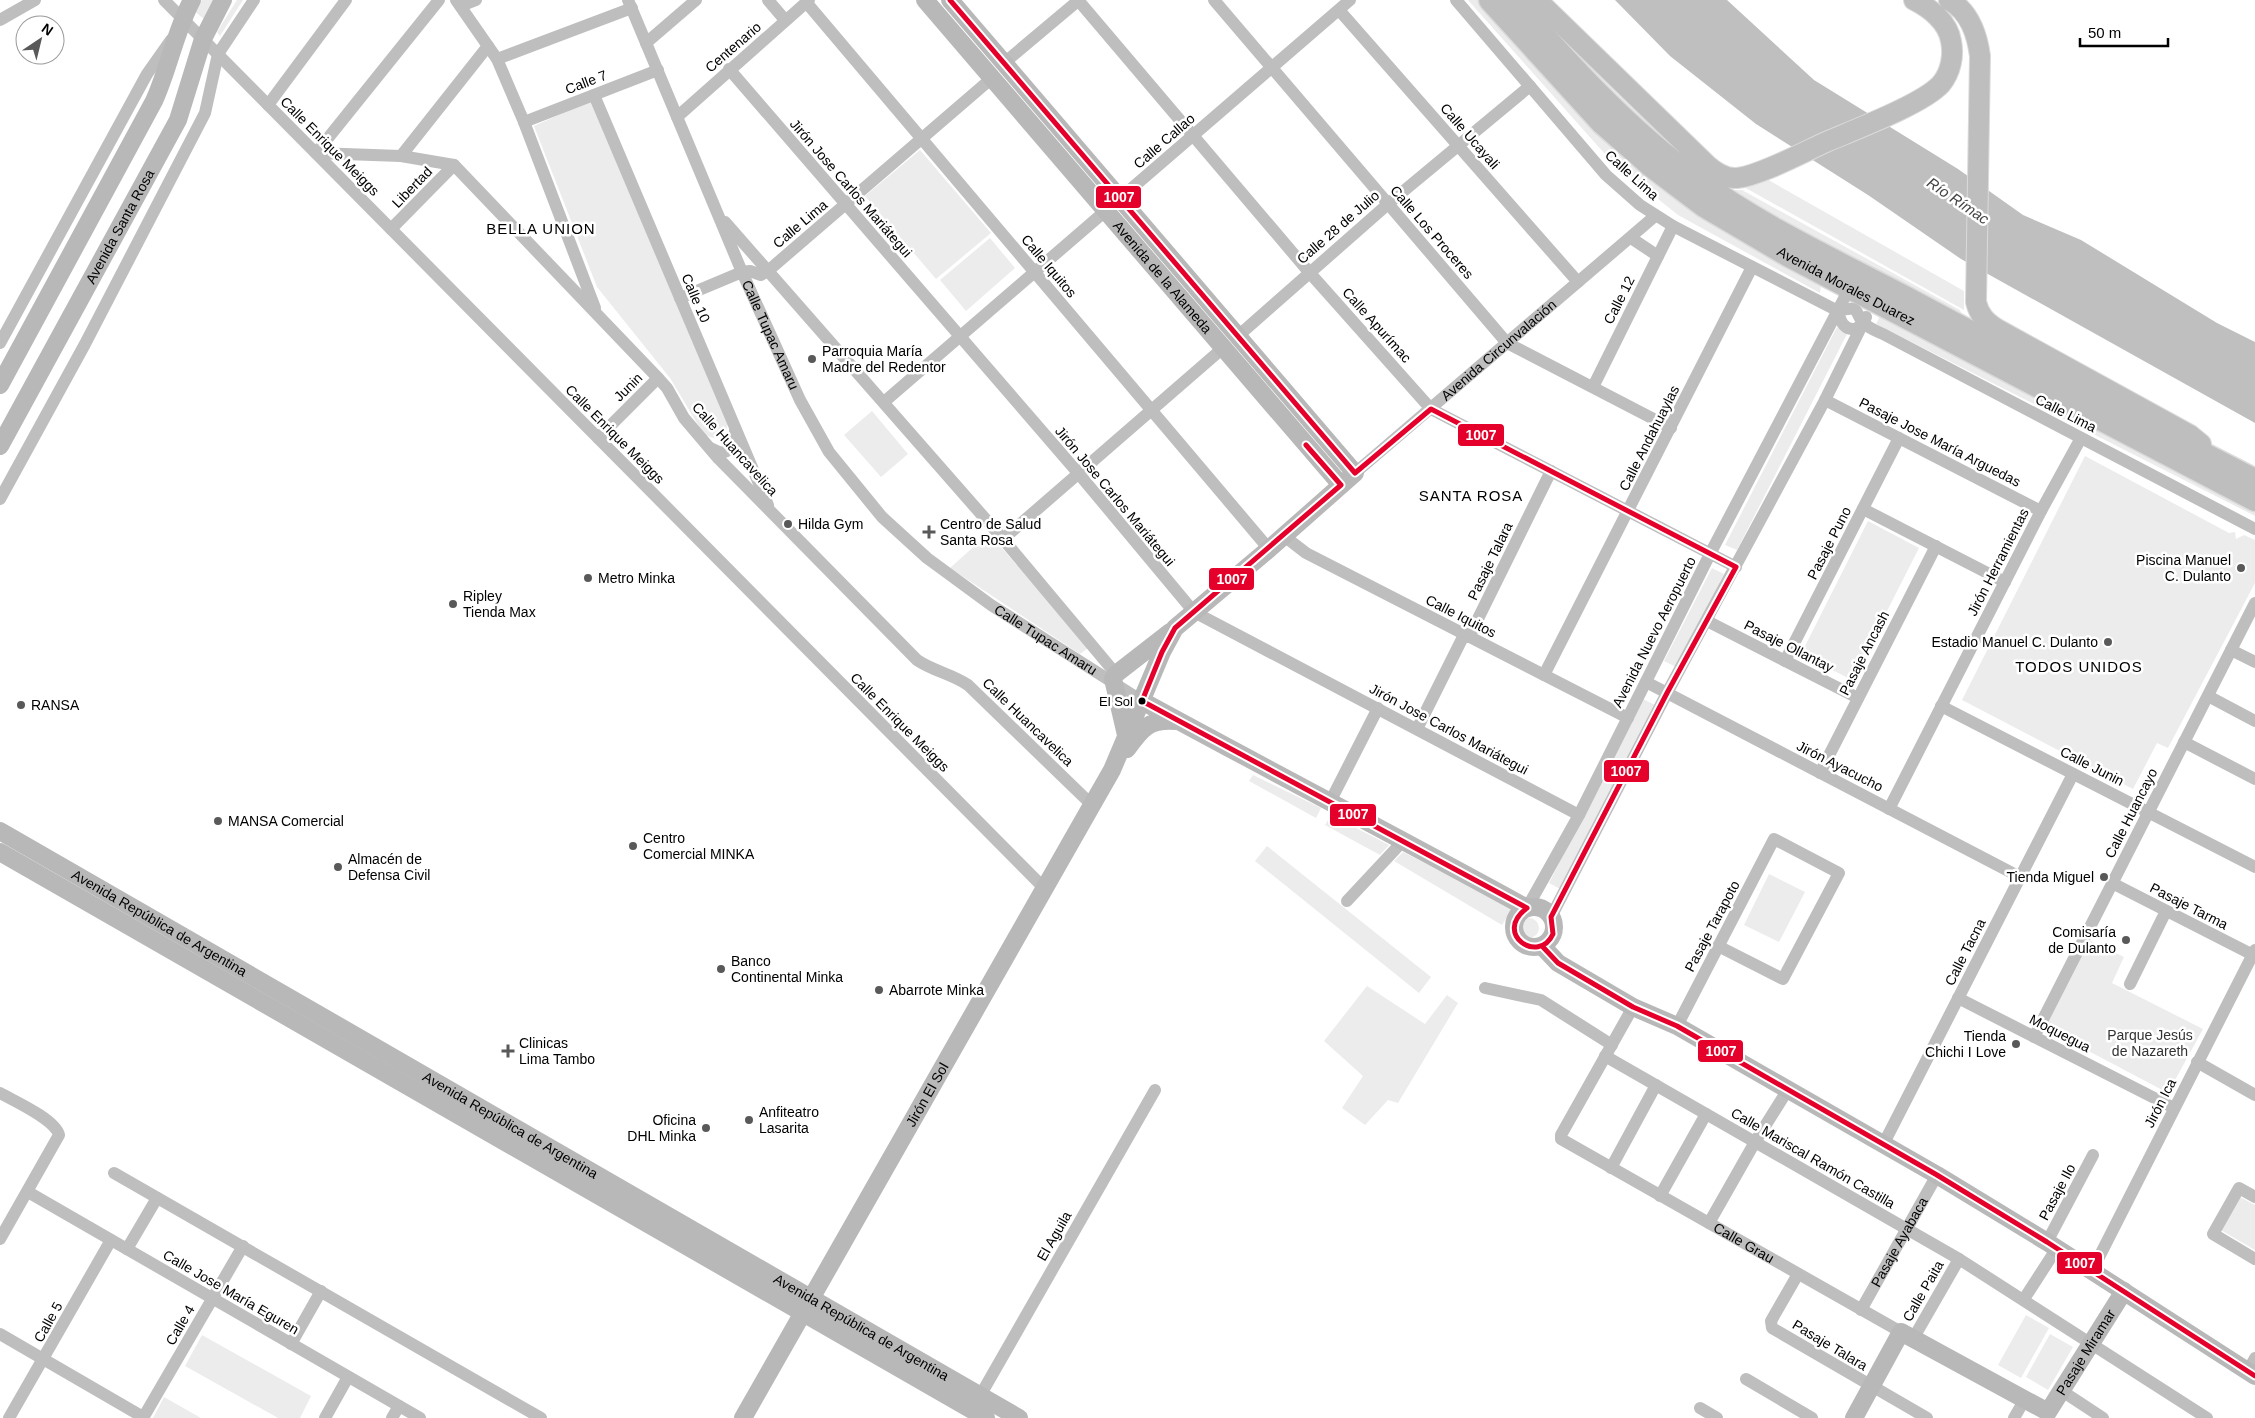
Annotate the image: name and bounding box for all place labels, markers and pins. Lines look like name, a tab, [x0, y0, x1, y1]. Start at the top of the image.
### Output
place label: Parroquia María Madre del Redentor	[822, 343, 946, 375]
marker: Parroquia María Madre del Redentor	[806, 353, 818, 365]
place label: Hilda Gym	[798, 516, 863, 532]
place label: Centro de Salud Santa Rosa	[940, 516, 1041, 548]
marker: Hilda Gym	[782, 518, 794, 530]
marker: Centro de Salud Santa Rosa	[922, 525, 936, 539]
place label: Piscina Manuel C. Dulanto	[2136, 552, 2231, 584]
marker: Piscina Manuel C. Dulanto	[2235, 562, 2247, 574]
place label: Metro Minka	[598, 570, 675, 586]
marker: Metro Minka	[582, 572, 594, 584]
place label: Ripley Tienda Max	[463, 588, 536, 620]
marker: Ripley Tienda Max	[447, 598, 459, 610]
place label: Estadio Manuel C. Dulanto	[1931, 634, 2098, 650]
marker: Estadio Manuel C. Dulanto	[2102, 636, 2114, 648]
place label: El Sol	[1099, 694, 1133, 709]
marker: El Sol	[1137, 696, 1147, 706]
place label: RANSA	[31, 697, 80, 713]
marker: RANSA	[15, 699, 27, 711]
place label: MANSA Comercial	[228, 813, 344, 829]
marker: MANSA Comercial	[212, 815, 224, 827]
place label: Centro Comercial MINKA	[643, 830, 755, 862]
marker: Centro Comercial MINKA	[627, 840, 639, 852]
place label: Almacén de Defensa Civil	[348, 851, 430, 883]
marker: Almacén de Defensa Civil	[332, 861, 344, 873]
place label: Tienda Miguel	[2007, 869, 2094, 885]
marker: Tienda Miguel	[2098, 871, 2110, 883]
place label: Comisaría de Dulanto	[2048, 924, 2116, 956]
marker: Comisaría de Dulanto	[2120, 934, 2132, 946]
place label: Banco Continental Minka	[731, 953, 843, 985]
marker: Banco Continental Minka	[715, 963, 727, 975]
place label: Abarrote Minka	[889, 982, 984, 998]
marker: Abarrote Minka	[873, 984, 885, 996]
place label: Tienda Chichi I Love	[1925, 1028, 2006, 1060]
place label: Clinicas Lima Tambo	[519, 1035, 595, 1067]
marker: Tienda Chichi I Love	[2010, 1038, 2022, 1050]
marker: Clinicas Lima Tambo	[501, 1044, 515, 1058]
place label: Anfiteatro Lasarita	[759, 1104, 819, 1136]
place label: Oficina DHL Minka	[627, 1112, 696, 1144]
marker: Anfiteatro Lasarita	[743, 1114, 755, 1126]
marker: Oficina DHL Minka	[700, 1122, 712, 1134]

